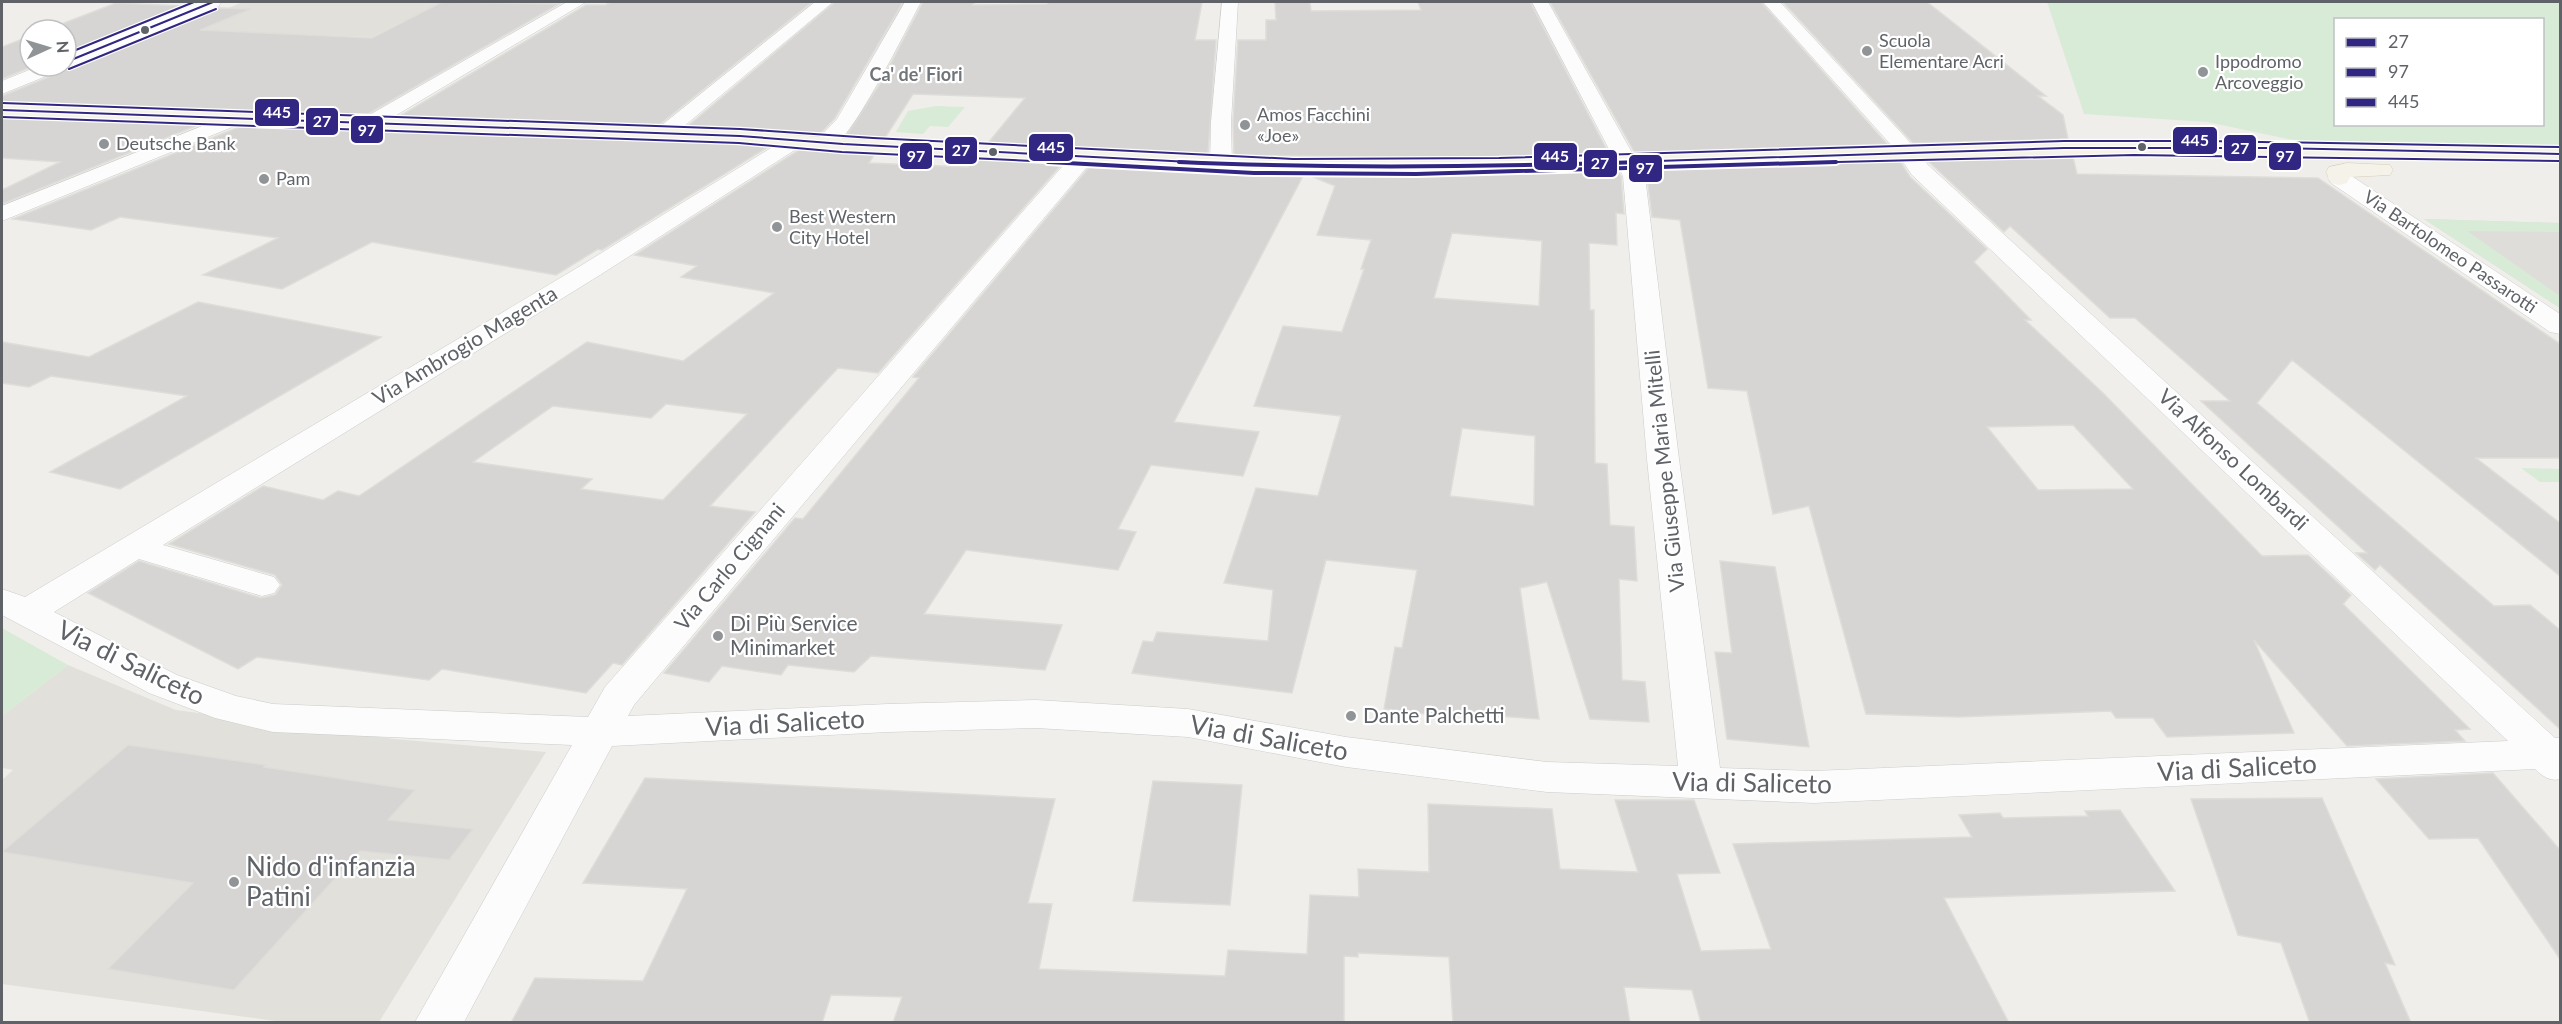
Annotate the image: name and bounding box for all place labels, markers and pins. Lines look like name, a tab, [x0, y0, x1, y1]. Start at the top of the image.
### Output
unlabelled marker	[139, 24, 151, 36]
place label: Scuola Elementare Acri	[1879, 29, 2004, 72]
marker: Scuola Elementare Acri	[1860, 44, 1874, 58]
place label: Ippodromo Arcoveggio	[2215, 50, 2303, 93]
marker: Ippodromo Arcoveggio	[2196, 65, 2210, 79]
place label: Amos Facchini «Joe»	[1257, 103, 1370, 146]
marker: Amos Facchini «Joe»	[1238, 118, 1252, 132]
place label: Deutsche Bank	[116, 132, 237, 154]
marker: Deutsche Bank	[97, 137, 111, 151]
unlabelled marker	[2136, 141, 2148, 153]
unlabelled marker	[987, 146, 999, 158]
place label: Pam	[276, 167, 310, 189]
marker: Pam	[257, 172, 271, 186]
place label: Best Western City Hotel	[789, 205, 896, 248]
marker: Best Western City Hotel	[770, 220, 784, 234]
place label: Di Più Service Minimarket	[730, 610, 858, 659]
marker: Di Più Service Minimarket	[711, 629, 725, 643]
place label: Dante Palchetti	[1363, 702, 1505, 727]
marker: Dante Palchetti	[1344, 709, 1358, 723]
place label: Nido d'infanzia Patini	[246, 850, 416, 912]
marker: Nido d'infanzia Patini	[227, 875, 241, 889]

